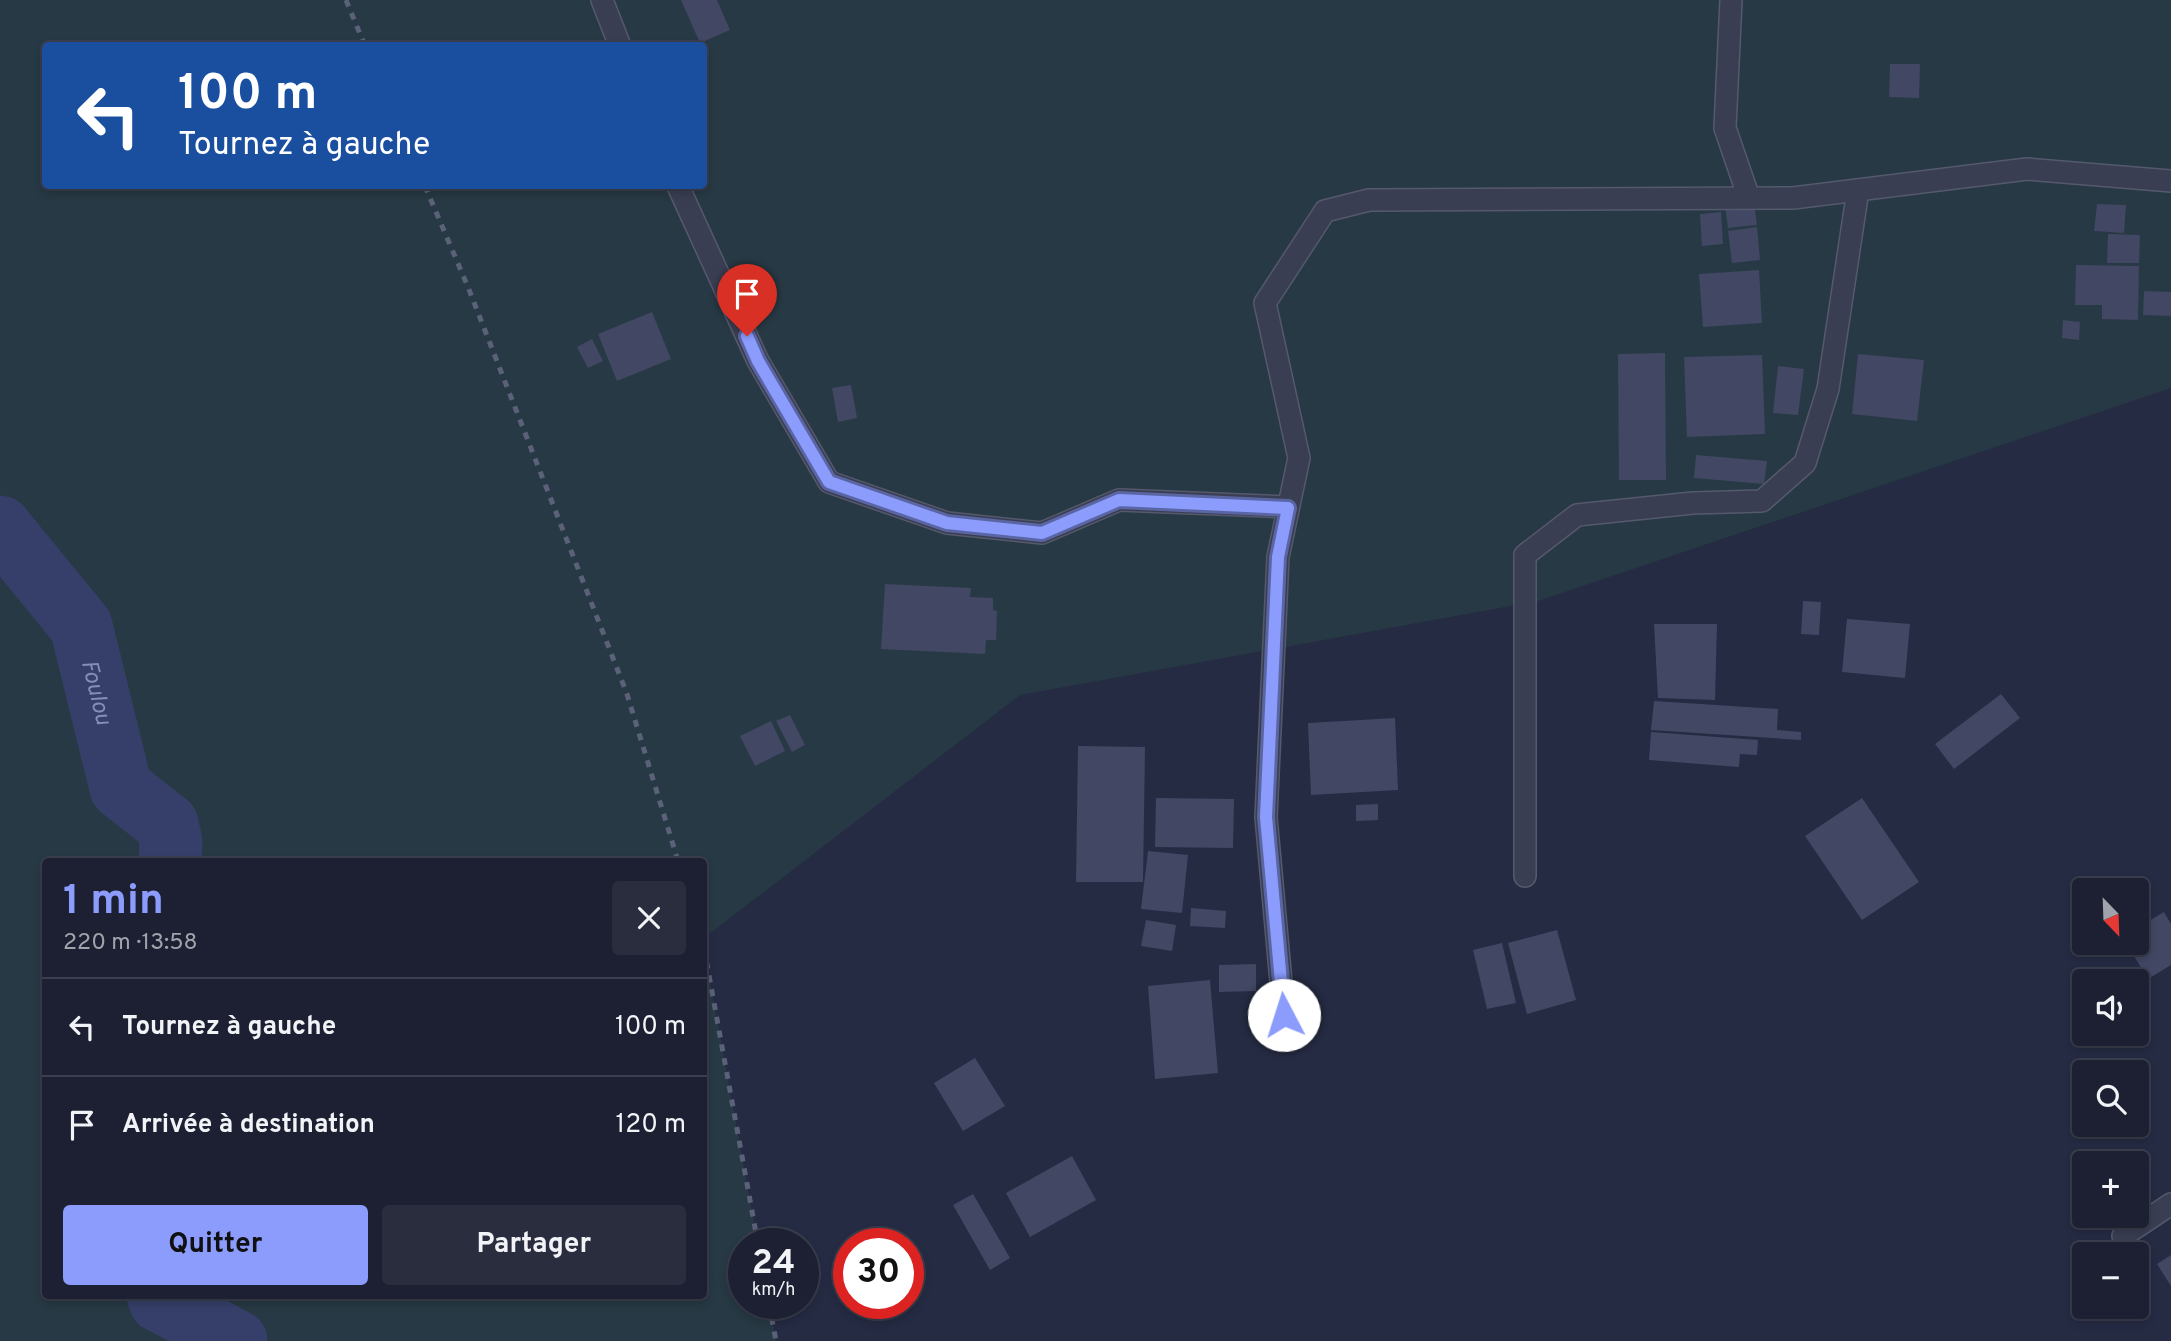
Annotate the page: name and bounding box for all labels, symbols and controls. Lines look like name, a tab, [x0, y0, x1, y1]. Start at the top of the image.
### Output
text: 100 m	[178, 65, 317, 127]
icon: left	[63, 70, 154, 161]
text: Tournez à gauche	[178, 126, 430, 166]
pin	[717, 264, 777, 336]
icon: arrive	[728, 275, 766, 313]
water label: Foulou	[73, 657, 117, 729]
text: 1 min	[63, 876, 164, 929]
north arrow	[2072, 878, 2149, 956]
map controls	[2072, 878, 2149, 1319]
button: close	[612, 881, 686, 955]
text: 220 m · 13:58	[63, 929, 198, 958]
button: sound	[2072, 969, 2149, 1046]
position arrow	[1247, 978, 1321, 1052]
icon: left	[63, 1008, 101, 1046]
text: Tournez à gauche	[122, 1011, 336, 1044]
text: 100 m	[615, 1011, 686, 1044]
button: search	[2072, 1060, 2149, 1137]
icon: arrive	[63, 1106, 101, 1144]
text: Arrivée à destination	[122, 1109, 375, 1142]
text: 120 m	[616, 1109, 686, 1142]
button: +	[2072, 1151, 2149, 1228]
button: Quitter	[63, 1205, 368, 1285]
button: Partager	[382, 1205, 686, 1285]
speed limit sign: 30	[833, 1228, 924, 1319]
text: 24	[752, 1242, 795, 1286]
button: −	[2072, 1242, 2149, 1319]
text: km/h	[752, 1279, 795, 1302]

